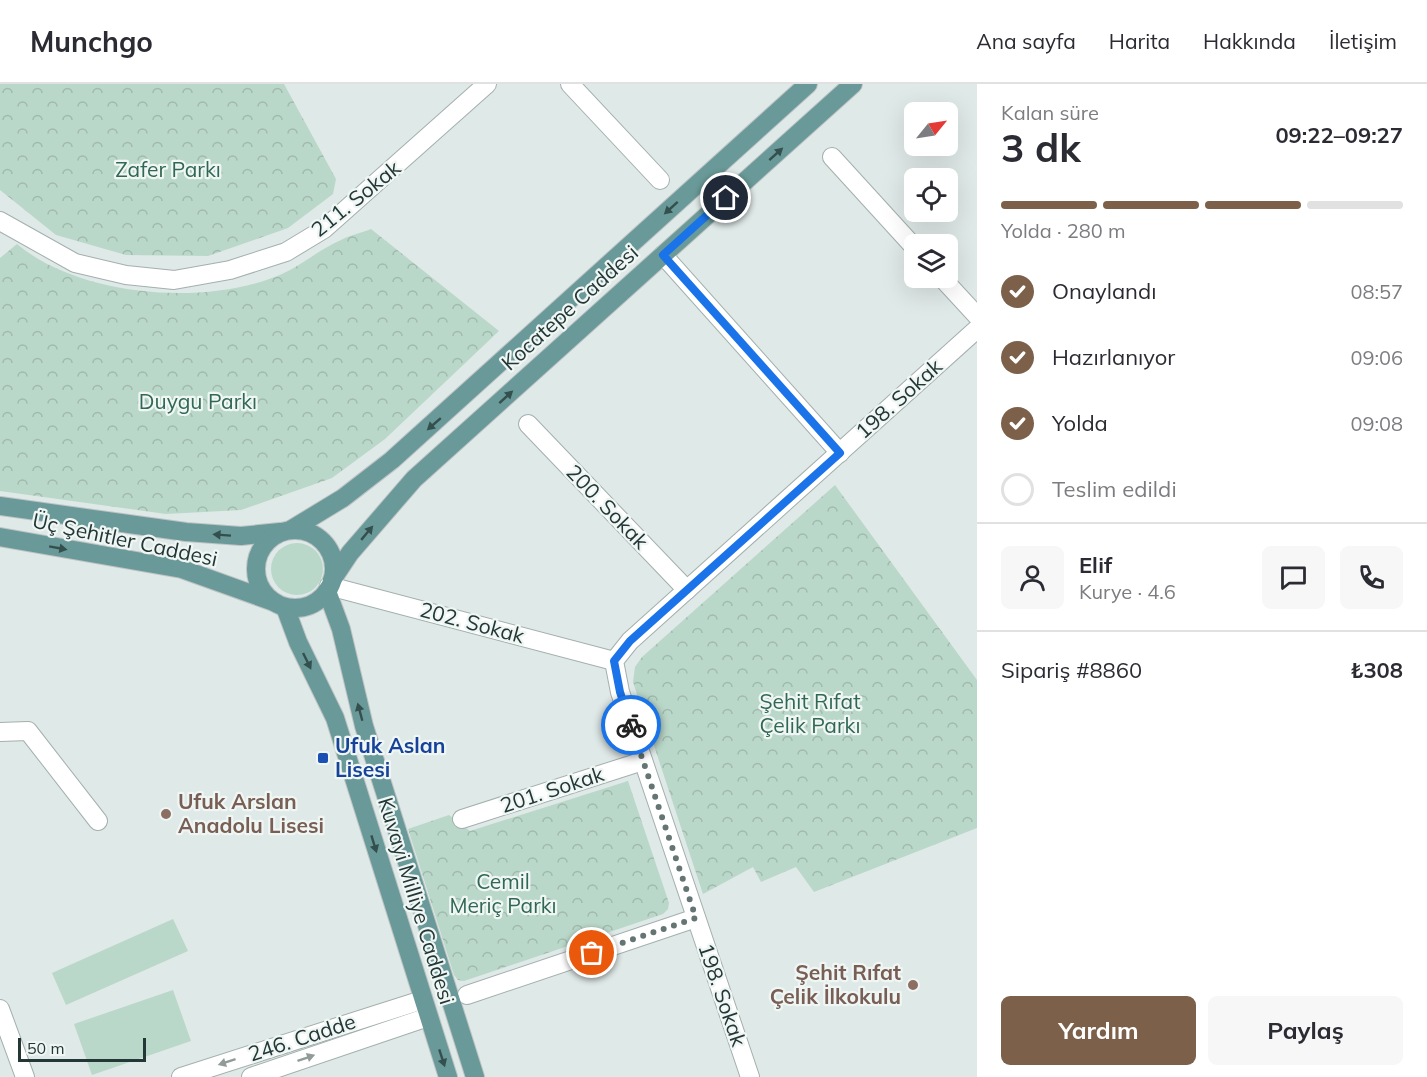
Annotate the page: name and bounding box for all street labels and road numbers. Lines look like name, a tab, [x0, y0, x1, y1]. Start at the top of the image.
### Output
street label: 211. Sokak	[306, 154, 405, 242]
street label: Kocatepe Caddesi	[496, 239, 643, 375]
street label: 198. Sokak	[850, 353, 947, 444]
street label: 200. Sokak	[561, 459, 654, 554]
street label: Üç Şehitler Caddesi	[30, 507, 220, 571]
street label: 202. Sokak	[417, 596, 528, 649]
street label: 201. Sokak	[497, 760, 607, 818]
street label: Kuvayi Milliye Caddesi	[373, 794, 461, 1007]
street label: 198. Sokak	[693, 940, 753, 1050]
street label: 246. Cadde	[245, 1007, 359, 1067]

